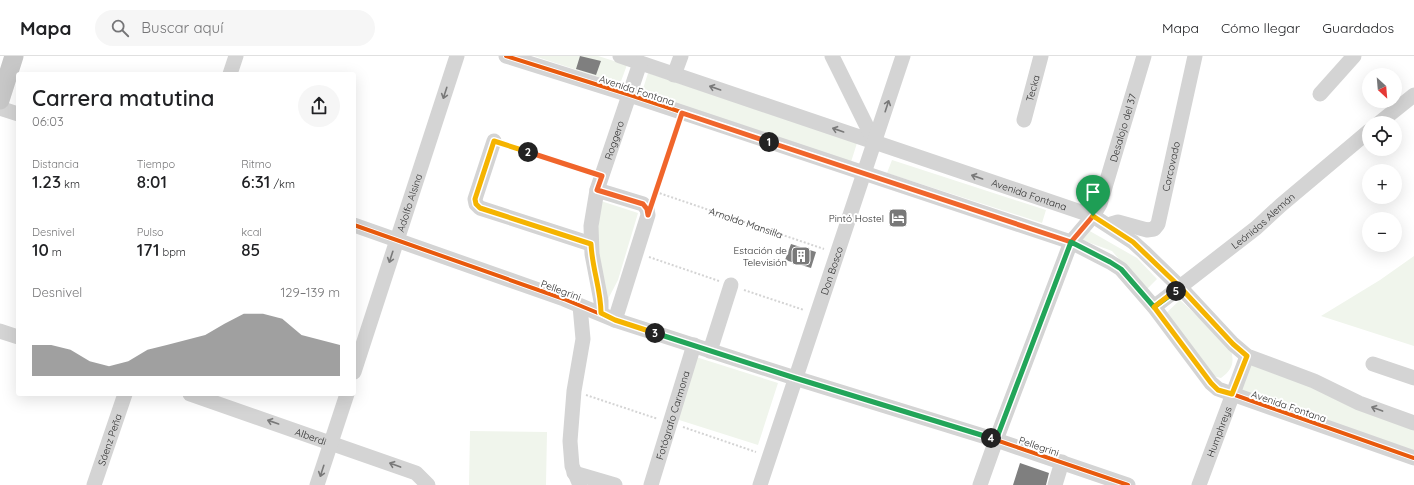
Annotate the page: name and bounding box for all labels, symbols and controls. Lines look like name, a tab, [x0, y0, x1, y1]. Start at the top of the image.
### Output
search box	[95, 10, 375, 46]
text: Mapa	[20, 16, 71, 40]
icon: search	[109, 17, 131, 39]
text: Buscar aquí	[141, 18, 223, 37]
text: Mapa	[1162, 19, 1199, 37]
text: Cómo llegar	[1221, 19, 1300, 37]
text: Guardados	[1322, 19, 1394, 37]
north arrow	[1362, 68, 1402, 108]
map controls	[1362, 68, 1402, 252]
street label: Avenida Fontana	[598, 72, 676, 109]
street label: Tecka	[1023, 73, 1043, 103]
text: Carrera matutina	[32, 84, 214, 112]
one-way arrow	[709, 84, 721, 92]
button: share	[298, 85, 340, 127]
one-way arrow	[440, 87, 448, 99]
street label: Desalojo del 37	[1107, 92, 1139, 164]
one-way arrow	[884, 99, 891, 112]
text: 06:03	[32, 113, 64, 129]
button: locate	[1362, 116, 1402, 156]
street label: Roggero	[602, 119, 627, 161]
one-way arrow	[832, 126, 844, 134]
pin: 1	[759, 132, 779, 152]
text: 1	[767, 135, 771, 149]
street label: Corcovado	[1159, 140, 1183, 193]
pin: 2	[518, 142, 538, 162]
text: 2	[525, 145, 531, 159]
text: Distancia	[32, 157, 79, 171]
text: Tiempo	[137, 157, 175, 171]
text: Ritmo	[241, 157, 271, 171]
button: +	[1362, 164, 1402, 204]
text: 1.23	[32, 171, 61, 192]
text: 8:01	[137, 171, 167, 192]
text: 6:31	[241, 171, 270, 192]
street label: Adolfo Alsina	[394, 172, 425, 234]
one-way arrow	[972, 173, 984, 181]
pin	[1076, 175, 1110, 216]
street label: Avenida Fontana	[990, 176, 1068, 214]
text: km	[61, 177, 80, 191]
text: /km	[270, 177, 295, 191]
icon: arrive	[1082, 181, 1104, 203]
street label: Leónidas Alemán	[1229, 190, 1298, 252]
street label: Arnoldo Mansilla	[707, 204, 784, 242]
hotel icon: Pintó Hostel	[887, 207, 909, 229]
place label: Pintó Hostel	[829, 212, 884, 225]
button: −	[1362, 212, 1402, 252]
text: Desnivel	[32, 225, 75, 239]
text: Pulso	[137, 225, 164, 239]
text: kcal	[241, 225, 262, 239]
text: 10	[32, 239, 49, 260]
text: 171	[137, 239, 160, 260]
text: 85	[241, 239, 260, 260]
place label: Estación de Televisión	[734, 244, 787, 269]
text: m	[49, 245, 62, 259]
text: bpm	[160, 245, 186, 259]
building icon: Estación de Televisión	[790, 245, 812, 267]
street label: Don Bosco	[818, 245, 846, 297]
one-way arrow	[387, 250, 394, 263]
street label: Pellegrini	[539, 277, 583, 304]
pin: 5	[1166, 281, 1186, 301]
text: Desnivel	[32, 284, 82, 300]
text: 129–139 m	[280, 284, 340, 300]
text: 5	[1173, 284, 1179, 298]
pin: 3	[645, 323, 665, 343]
text: 3	[652, 326, 658, 340]
street label: Fotógrafo Carmona	[653, 369, 693, 461]
street label: Avenida Fontana	[1250, 388, 1328, 425]
street label: Humphreys	[1204, 404, 1235, 459]
one-way arrow	[1372, 405, 1384, 413]
street label: Sáenz Peña	[95, 412, 125, 467]
one-way arrow	[267, 418, 279, 426]
street label: Alberdi	[293, 425, 328, 448]
pin: 4	[981, 428, 1001, 448]
text: 4	[988, 431, 994, 445]
street label: Pellegrini	[1017, 434, 1061, 459]
one-way arrow	[390, 461, 402, 469]
one-way arrow	[317, 465, 325, 477]

